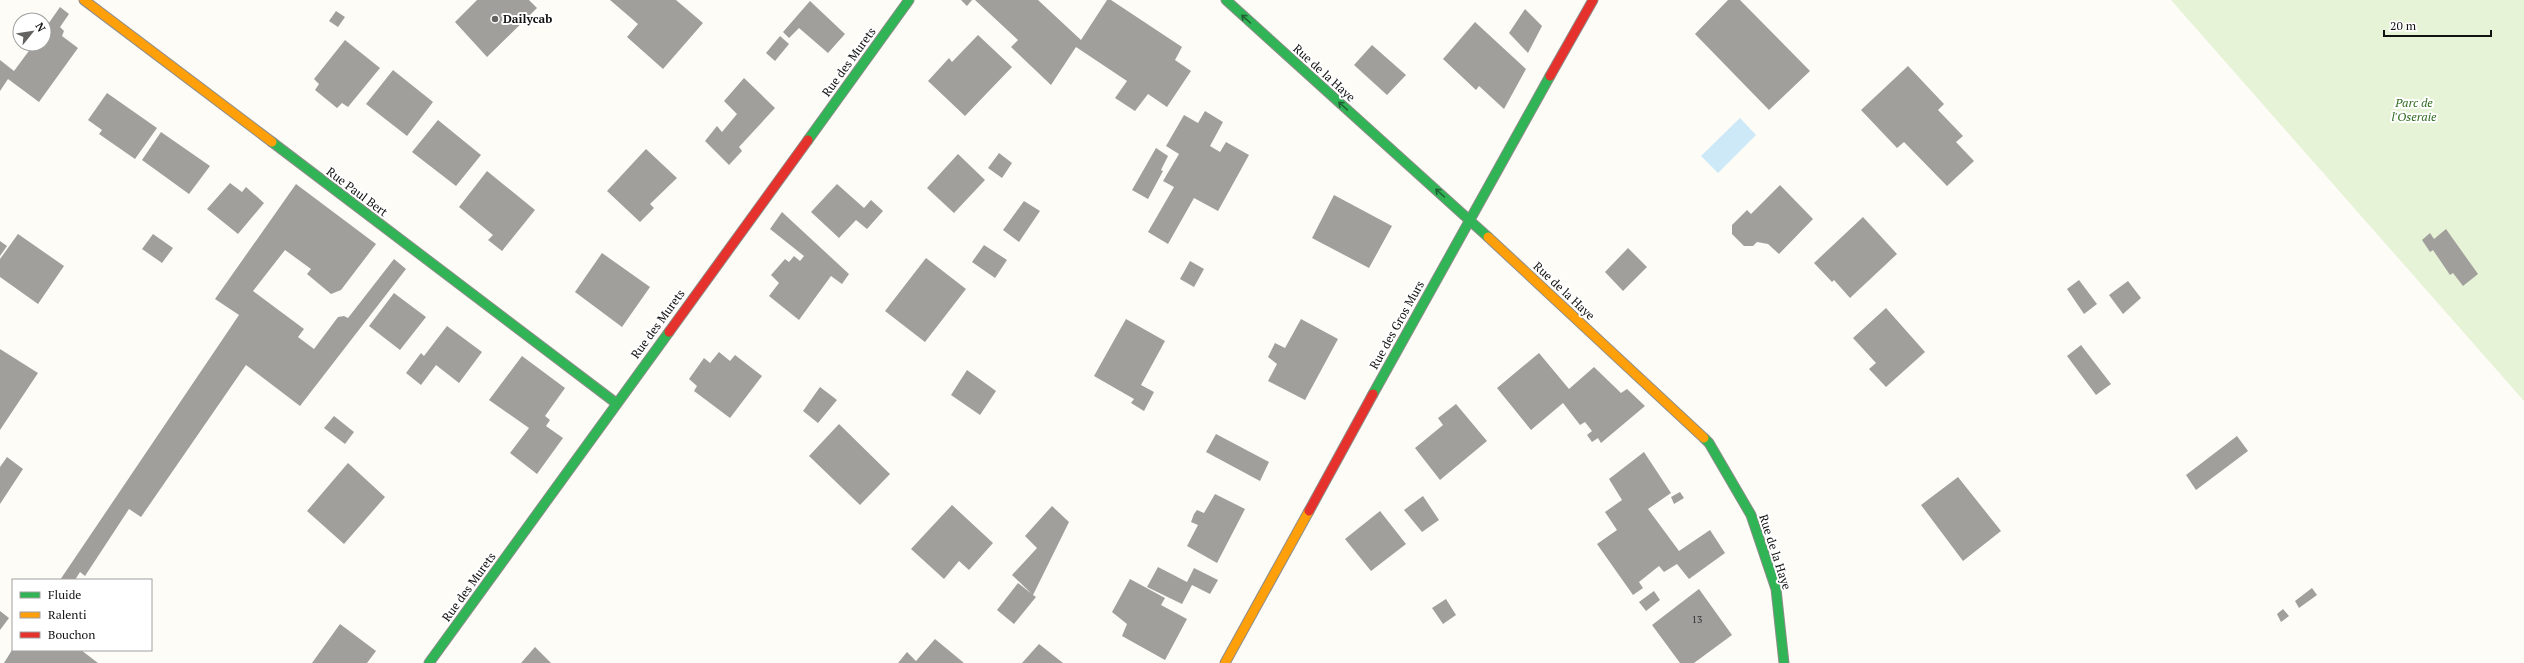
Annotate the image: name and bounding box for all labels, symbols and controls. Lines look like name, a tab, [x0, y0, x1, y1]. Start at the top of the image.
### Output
place label: Dailycab	[503, 11, 552, 26]
north arrow	[12, 12, 52, 52]
scale bar	[2384, 12, 2491, 38]
marker: Dailycab	[490, 14, 500, 24]
one-way arrow	[1241, 14, 1252, 23]
text: 20 m	[2390, 18, 2417, 33]
text: N	[33, 20, 49, 35]
street label: Rue des Murets	[818, 24, 879, 99]
street label: Rue de la Haye	[1290, 41, 1358, 104]
park label: Parc de l'Oseraie	[2392, 95, 2437, 124]
one-way arrow	[1338, 101, 1348, 110]
street label: Rue Paul Bert	[324, 164, 391, 220]
one-way arrow	[1434, 188, 1445, 197]
street label: Rue de la Haye	[1531, 258, 1598, 323]
street label: Rue des Gros Murs	[1366, 278, 1427, 372]
street label: Rue des Murets	[627, 286, 688, 361]
street label: Rue de la Haye	[1756, 512, 1795, 591]
street label: Rue des Murets	[438, 549, 499, 624]
legend	[12, 579, 152, 651]
text: Fluide	[48, 587, 81, 602]
text: Ralenti	[48, 607, 87, 622]
house number: 13	[1692, 613, 1702, 626]
text: Bouchon	[48, 627, 95, 642]

